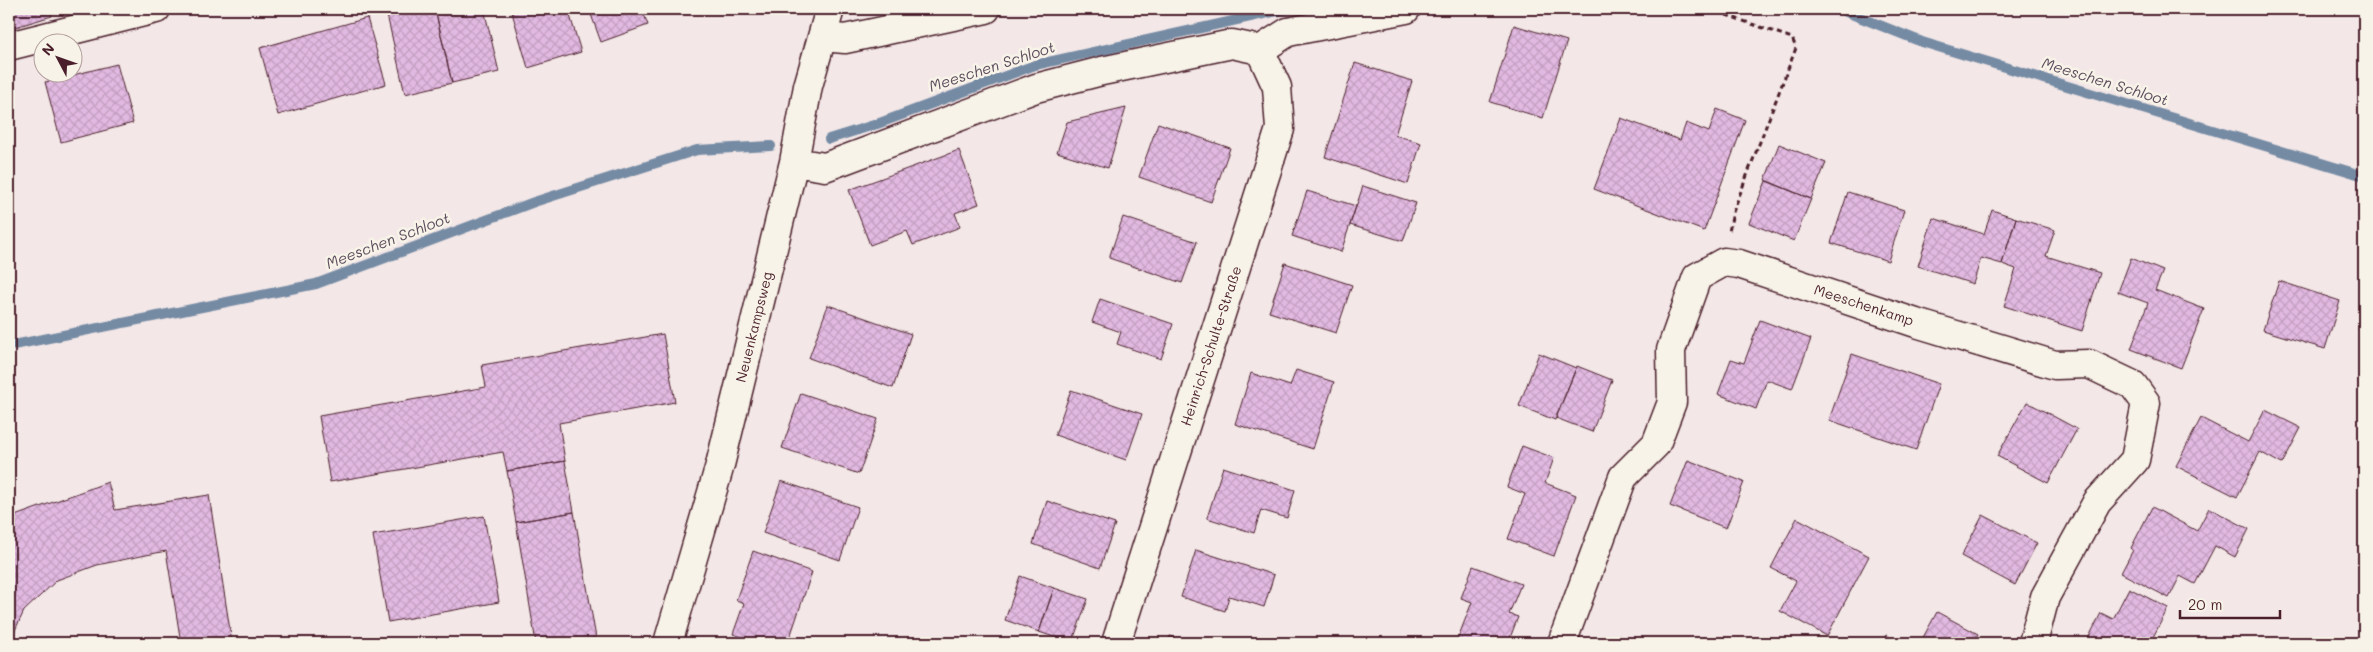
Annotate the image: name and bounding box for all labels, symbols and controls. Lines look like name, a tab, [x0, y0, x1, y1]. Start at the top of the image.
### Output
north arrow	[32, 32, 82, 82]
water label: Meeschen Schloot	[926, 36, 1057, 96]
text: N	[37, 39, 58, 59]
water label: Meeschen Schloot	[2040, 52, 2171, 110]
water label: Meeschen Schloot	[323, 207, 453, 273]
street label: Heinrich-Schulte-Straße	[1176, 263, 1245, 428]
street label: Neuenkampsweg	[731, 270, 776, 384]
street label: Meeschenkamp	[1812, 279, 1916, 330]
scale bar	[2180, 587, 2280, 619]
text: 20 m	[2188, 594, 2222, 614]

